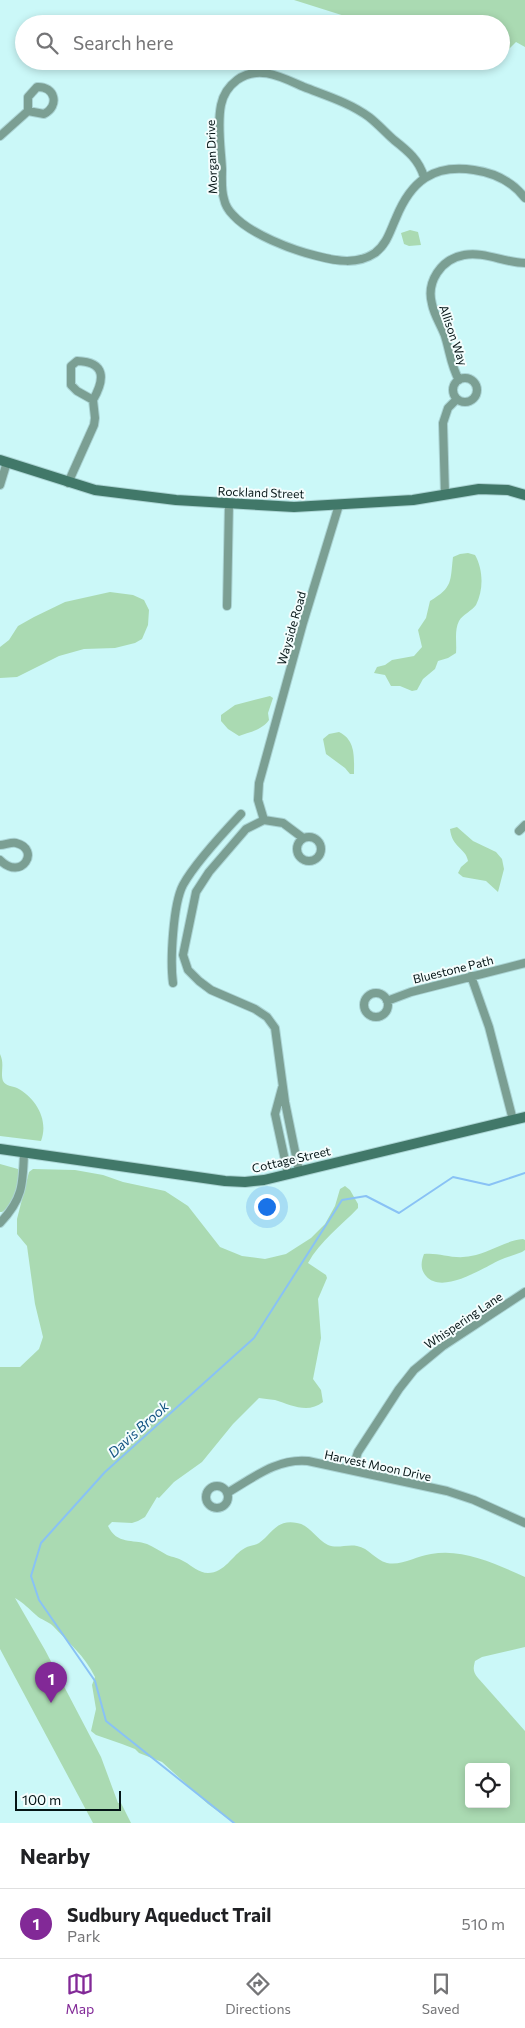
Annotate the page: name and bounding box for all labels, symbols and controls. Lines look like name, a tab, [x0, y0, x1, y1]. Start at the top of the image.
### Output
search box	[15, 15, 510, 70]
icon: search	[33, 29, 61, 57]
text: Search here	[73, 31, 173, 54]
street label: Morgan Drive	[203, 120, 219, 194]
street label: Allison Way	[437, 303, 471, 367]
street label: Rockland Street	[217, 483, 305, 501]
street label: Wayside Road	[274, 589, 308, 666]
street label: Bluestone Path	[411, 952, 495, 986]
street label: Cottage Street	[250, 1143, 332, 1175]
your location	[254, 1194, 280, 1220]
street label: Whispering Lane	[421, 1289, 505, 1351]
water label: Davis Brook	[104, 1397, 172, 1461]
street label: Harvest Moon Drive	[323, 1447, 433, 1483]
pin: 1	[35, 1662, 67, 1703]
map controls	[465, 1763, 510, 1808]
button: locate	[465, 1763, 510, 1808]
scale bar	[15, 1788, 121, 1811]
text: 100 m	[22, 1791, 61, 1808]
text: Nearby	[20, 1843, 90, 1868]
text: Sudbury Aqueduct Trail	[67, 1903, 272, 1926]
text: 1	[32, 1914, 40, 1933]
text: 510 m	[462, 1914, 505, 1933]
text: Park	[67, 1926, 100, 1945]
tab: Map	[65, 1970, 94, 2017]
tab: Directions	[225, 1970, 291, 2017]
tab: Saved	[422, 1970, 460, 2017]

